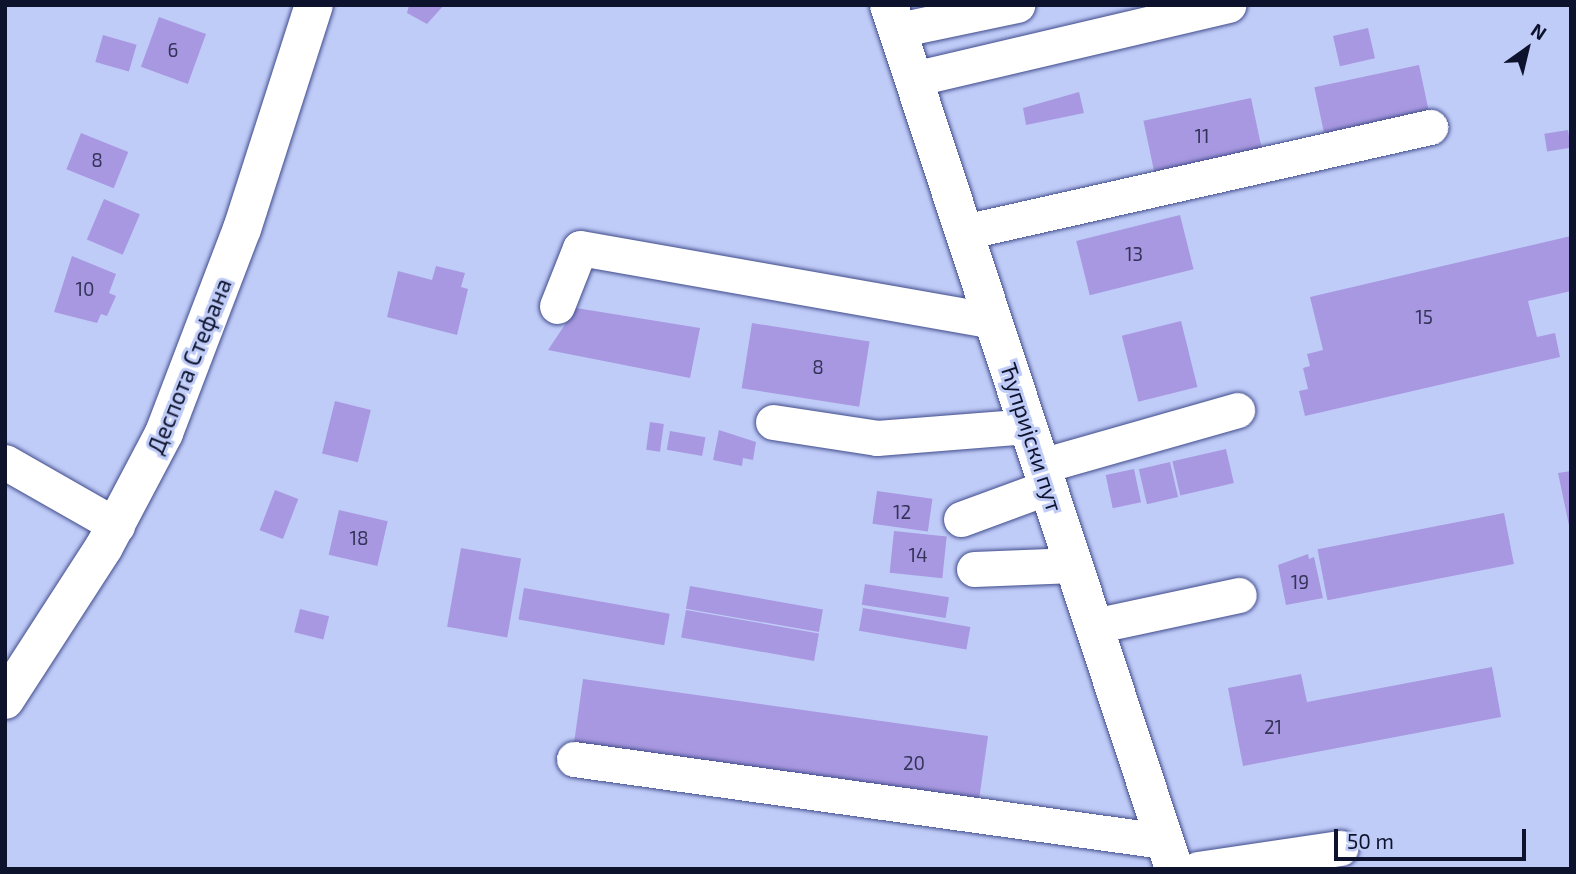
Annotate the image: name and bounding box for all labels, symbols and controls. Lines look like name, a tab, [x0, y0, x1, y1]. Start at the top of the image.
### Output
north arrow	[1492, 14, 1562, 84]
text: N	[1527, 18, 1551, 45]
house number: 6	[168, 39, 178, 61]
house number: 11	[1194, 125, 1210, 147]
house number: 8	[91, 149, 103, 171]
house number: 13	[1125, 243, 1143, 265]
street label: Деспота Стефана	[141, 274, 237, 458]
house number: 10	[75, 278, 95, 300]
house number: 15	[1415, 306, 1433, 328]
house number: 8	[812, 356, 824, 378]
street label: Ћупријски пут	[995, 359, 1069, 515]
house number: 12	[893, 501, 911, 523]
house number: 18	[349, 527, 369, 549]
house number: 14	[908, 544, 928, 566]
house number: 19	[1291, 571, 1309, 593]
house number: 21	[1264, 716, 1282, 738]
house number: 20	[903, 752, 925, 774]
scale bar	[1338, 814, 1530, 858]
text: 50 m	[1347, 828, 1394, 853]

